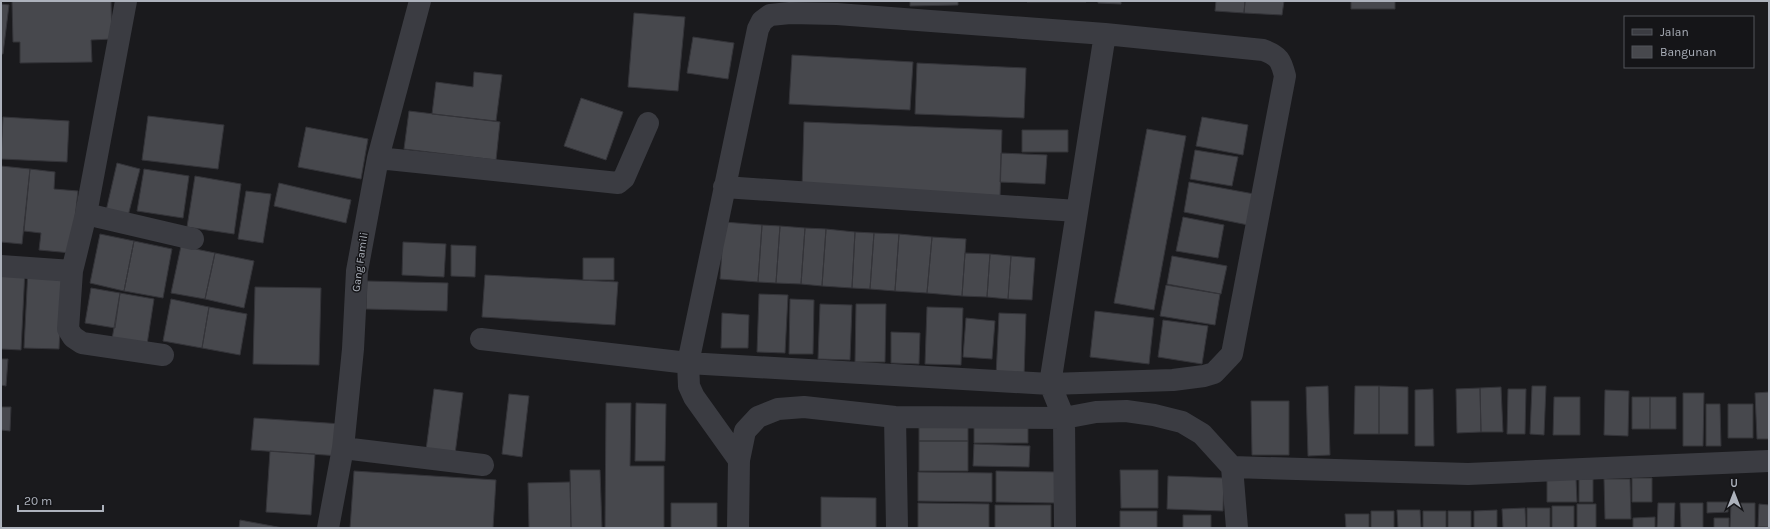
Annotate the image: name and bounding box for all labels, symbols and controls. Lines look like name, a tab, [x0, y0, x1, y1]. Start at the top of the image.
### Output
legend	[1624, 16, 1754, 68]
text: Jalan	[1660, 25, 1689, 39]
text: Bangunan	[1660, 45, 1716, 59]
street label: Gang Famili	[349, 231, 371, 293]
north arrow	[1714, 473, 1754, 513]
text: U	[1730, 477, 1738, 490]
scale bar	[18, 487, 103, 513]
text: 20 m	[24, 494, 52, 508]

